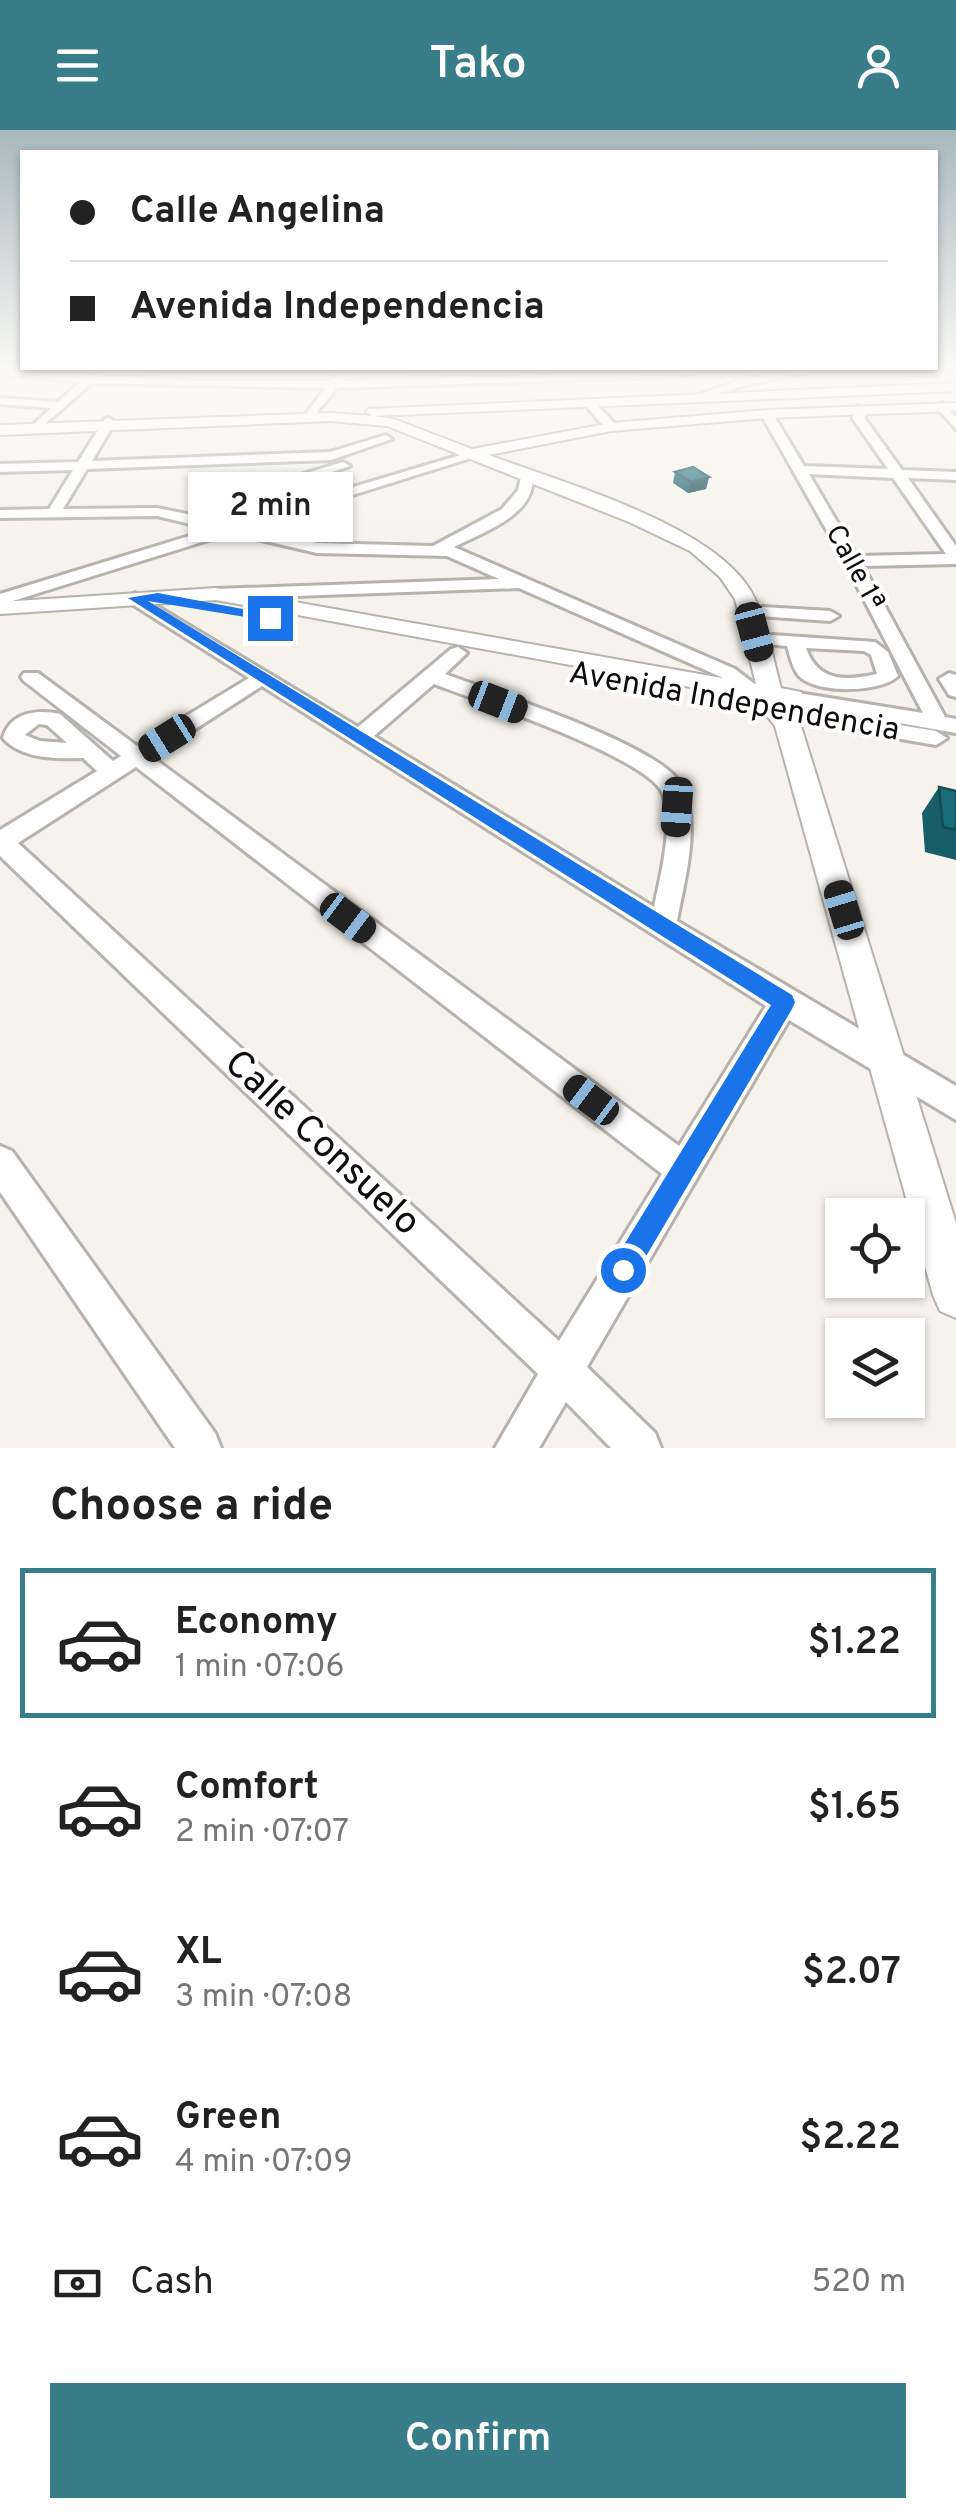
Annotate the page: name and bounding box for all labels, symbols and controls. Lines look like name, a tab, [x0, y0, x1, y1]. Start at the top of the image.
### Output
text: Tako	[429, 37, 527, 94]
icon: menu	[50, 38, 105, 93]
icon: person	[851, 38, 906, 93]
text: Calle Angelina	[130, 188, 385, 237]
text: Avenida Independencia	[130, 284, 545, 333]
callout: 2 min	[188, 473, 352, 543]
text: 2 min	[229, 487, 312, 527]
street label: Calle 1ª	[816, 519, 892, 617]
route end	[248, 596, 293, 641]
car	[732, 599, 776, 665]
street label: Avenida Independencia	[566, 654, 902, 752]
car	[465, 677, 531, 727]
car	[134, 709, 200, 767]
car	[660, 776, 694, 838]
car	[821, 877, 867, 943]
car	[315, 888, 381, 948]
street label: Calle Consuelo	[212, 1040, 430, 1248]
car	[558, 1070, 624, 1130]
map controls	[825, 1198, 925, 1418]
button: locate	[825, 1198, 925, 1298]
route start	[601, 1248, 646, 1293]
button: layers	[825, 1318, 925, 1418]
text: Choose a ride	[50, 1479, 333, 1536]
icon: car	[55, 1598, 145, 1688]
text: Economy	[175, 1599, 337, 1648]
text: $1.22	[808, 1619, 901, 1668]
text: 1 min · 07:06	[175, 1648, 345, 1688]
icon: car	[55, 1763, 145, 1853]
text: Comfort	[175, 1764, 319, 1813]
text: $1.65	[808, 1784, 901, 1833]
text: 2 min · 07:07	[175, 1813, 349, 1853]
icon: car	[55, 1928, 145, 2018]
text: XL	[175, 1929, 222, 1978]
text: $2.07	[802, 1949, 901, 1998]
text: 3 min · 07:08	[175, 1978, 352, 2018]
icon: car	[55, 2093, 145, 2183]
text: Green	[175, 2094, 281, 2143]
text: $2.22	[800, 2114, 901, 2163]
text: 4 min · 07:09	[175, 2143, 353, 2183]
icon: cash	[50, 2256, 105, 2311]
text: Cash	[130, 2259, 214, 2308]
text: 520 m	[812, 2263, 906, 2303]
button: Confirm	[50, 2383, 906, 2498]

